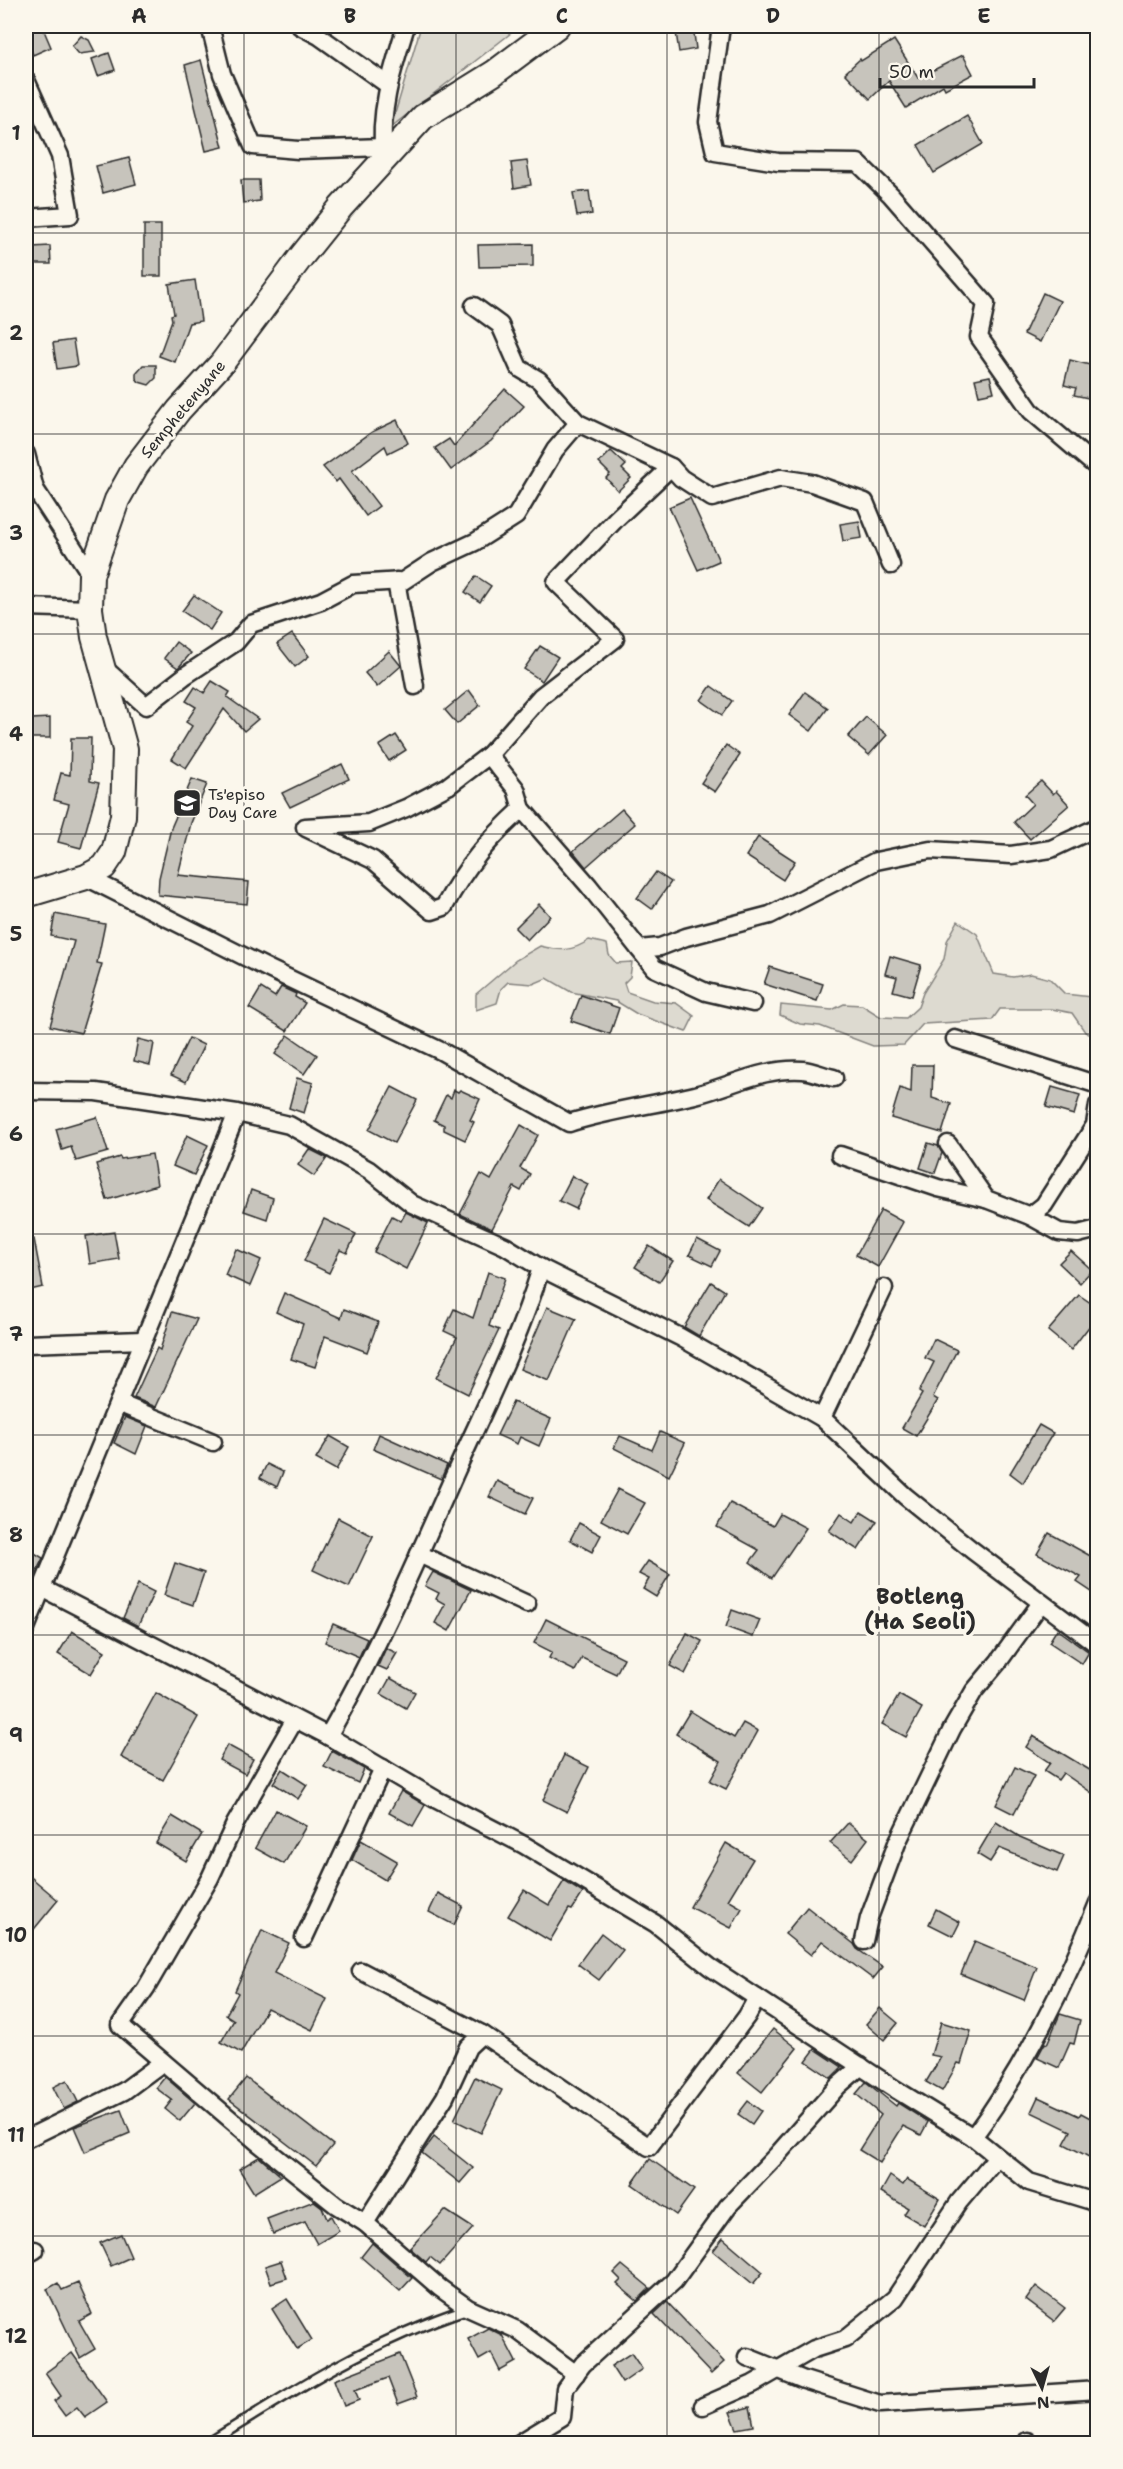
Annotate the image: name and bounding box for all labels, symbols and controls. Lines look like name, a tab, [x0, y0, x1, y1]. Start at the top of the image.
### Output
text: A	[131, 3, 147, 29]
text: B	[344, 3, 356, 29]
text: C	[556, 3, 568, 29]
text: D	[766, 3, 780, 29]
text: E	[977, 3, 991, 29]
scale bar	[880, 51, 1034, 89]
text: 50 m	[889, 60, 934, 84]
text: 1	[11, 120, 21, 146]
text: 2	[9, 320, 23, 346]
street label: Semphetenyane	[136, 356, 230, 462]
text: 3	[9, 520, 23, 546]
text: 4	[9, 721, 23, 747]
place label: Ts'episo Day Care	[208, 784, 278, 823]
school or university icon: Ts'episo Day Care	[171, 787, 203, 819]
text: 5	[10, 921, 22, 947]
text: 6	[9, 1121, 23, 1147]
text: 7	[9, 1321, 23, 1347]
text: 8	[9, 1522, 23, 1548]
district label: Botleng (Ha Seoli)	[864, 1582, 976, 1636]
text: 9	[9, 1722, 23, 1748]
text: 10	[5, 1922, 27, 1948]
text: 11	[7, 2122, 25, 2148]
text: 12	[5, 2323, 27, 2349]
north arrow	[1012, 2358, 1072, 2418]
text: N	[1036, 2391, 1050, 2413]

